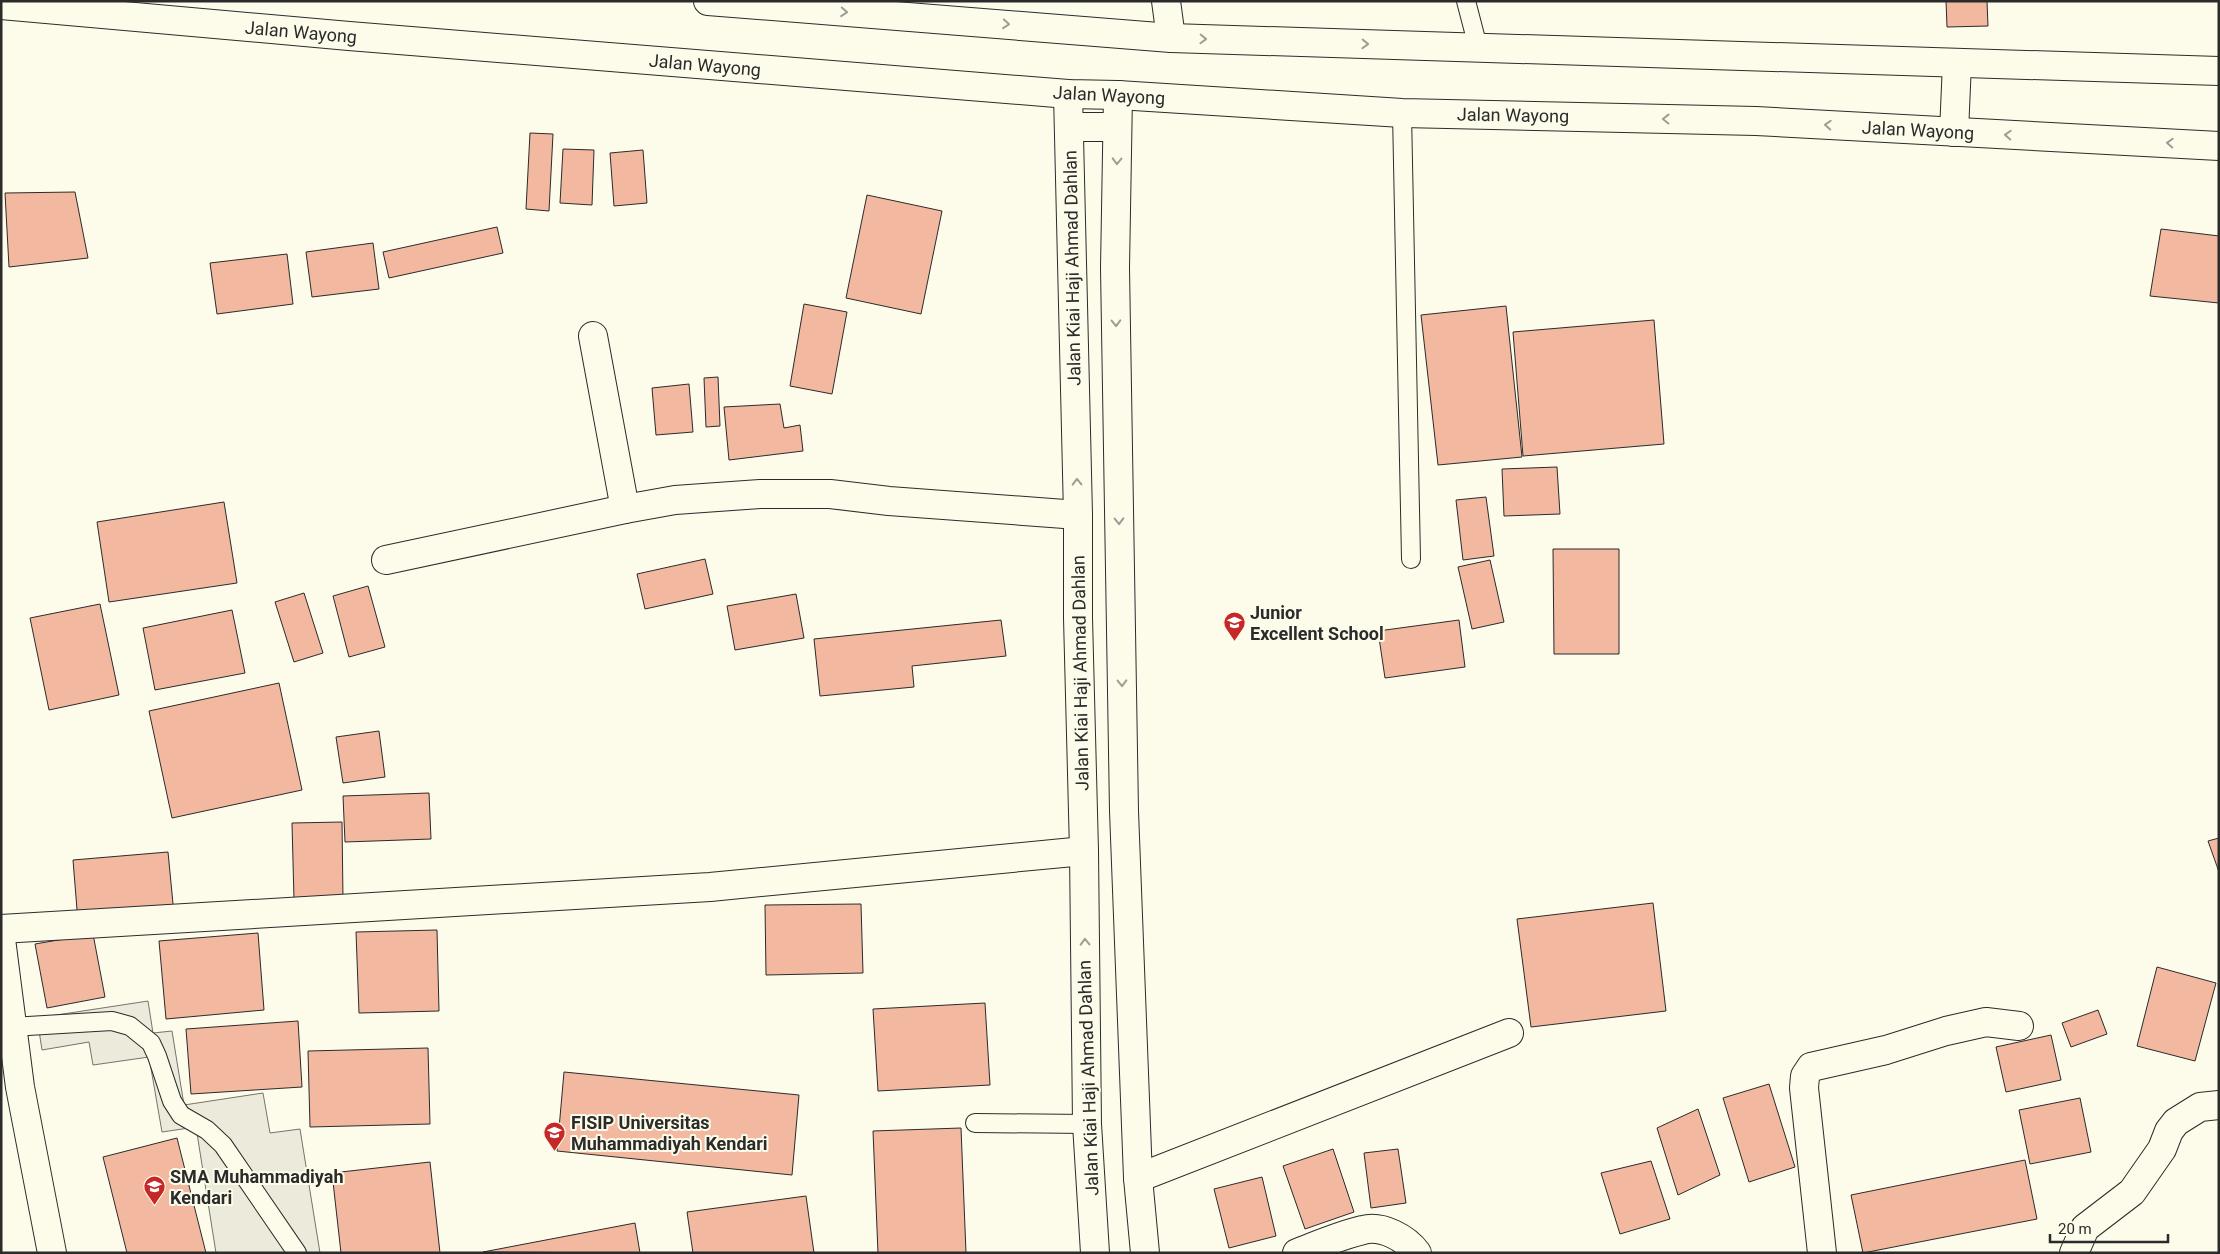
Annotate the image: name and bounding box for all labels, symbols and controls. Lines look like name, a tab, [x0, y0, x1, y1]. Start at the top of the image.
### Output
one-way arrow	[840, 6, 848, 17]
street label: Jalan Wayong	[244, 17, 358, 47]
one-way arrow	[1002, 19, 1010, 30]
one-way arrow	[1199, 34, 1207, 44]
one-way arrow	[1362, 39, 1369, 49]
street label: Jalan Wayong	[648, 50, 762, 80]
street label: Jalan Wayong	[1052, 82, 1166, 108]
street label: Jalan Wayong	[1457, 104, 1569, 126]
one-way arrow	[1661, 114, 1669, 124]
street label: Jalan Wayong	[1861, 117, 1975, 143]
one-way arrow	[1824, 120, 1832, 131]
one-way arrow	[2004, 130, 2012, 140]
one-way arrow	[2166, 138, 2174, 149]
street label: Jalan Kiai Haji Ahmad Dahlan	[1059, 150, 1085, 386]
one-way arrow	[1112, 157, 1122, 165]
one-way arrow	[1111, 320, 1121, 327]
one-way arrow	[1072, 478, 1082, 486]
one-way arrow	[1114, 517, 1125, 525]
street label: Jalan Kiai Haji Ahmad Dahlan	[1067, 555, 1093, 791]
place label: Junior Excellent School	[1250, 602, 1384, 644]
school or university icon: Junior Excellent School	[1222, 610, 1246, 641]
one-way arrow	[1117, 680, 1127, 687]
one-way arrow	[1080, 937, 1090, 945]
street label: Jalan Kiai Haji Ahmad Dahlan	[1073, 960, 1103, 1196]
place label: FISIP Universitas Muhammadiyah Kendari	[571, 1112, 768, 1154]
school or university icon: FISIP Universitas Muhammadiyah Kendari	[543, 1120, 567, 1151]
place label: SMA Muhammadiyah Kendari	[170, 1166, 343, 1208]
school or university icon: SMA Muhammadiyah Kendari	[142, 1174, 166, 1205]
scale bar	[2050, 1212, 2168, 1244]
text: 20 m	[2058, 1220, 2092, 1238]

